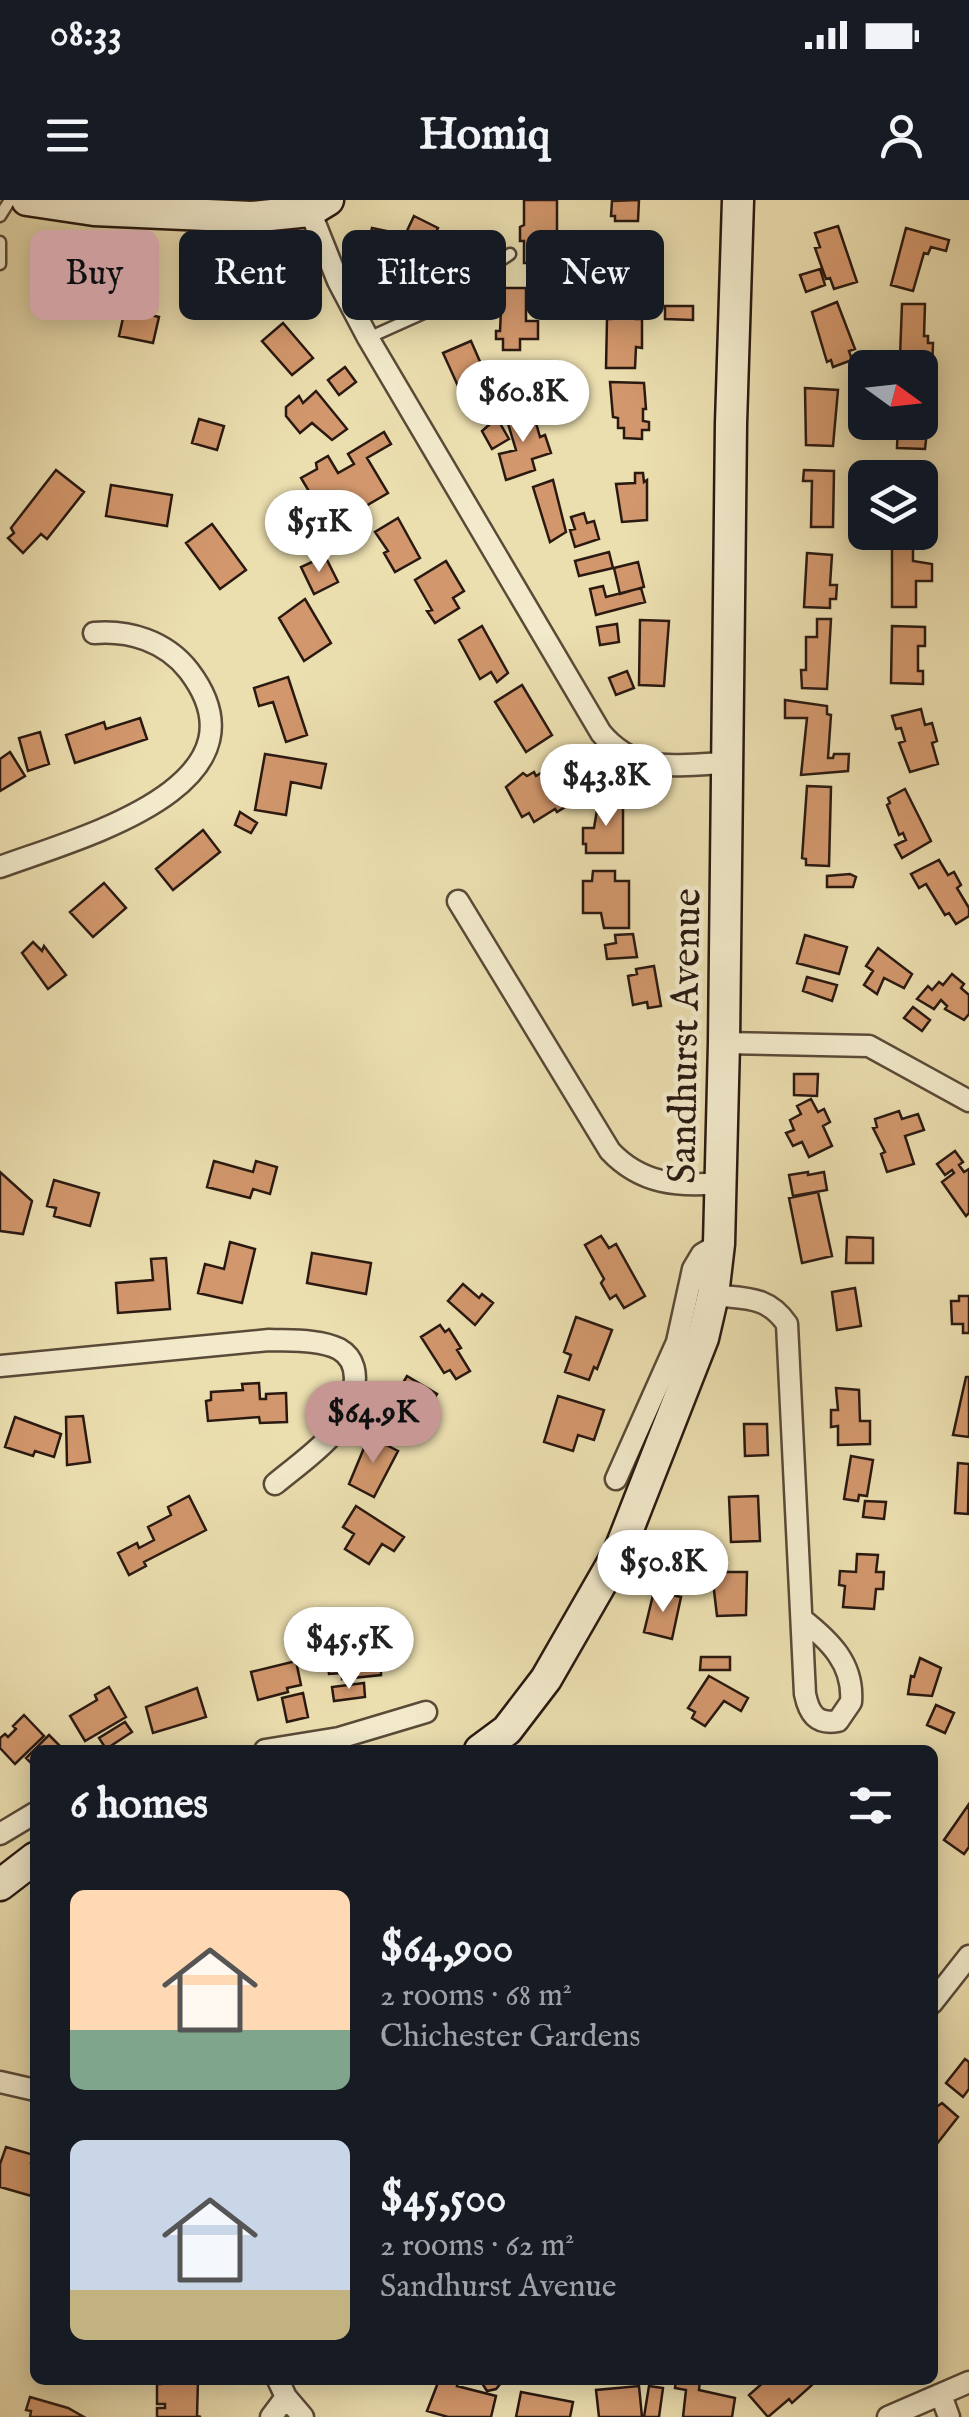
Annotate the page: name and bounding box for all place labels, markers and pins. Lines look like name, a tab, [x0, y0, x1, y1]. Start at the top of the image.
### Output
pin: $60.8K	[442, 360, 604, 445]
pin: $51K	[260, 490, 378, 575]
pin: $43.8K	[525, 744, 687, 829]
pin: $64.9K	[292, 1381, 454, 1466]
pin: $50.8K	[582, 1530, 744, 1615]
pin: $45.5K	[268, 1607, 430, 1692]

